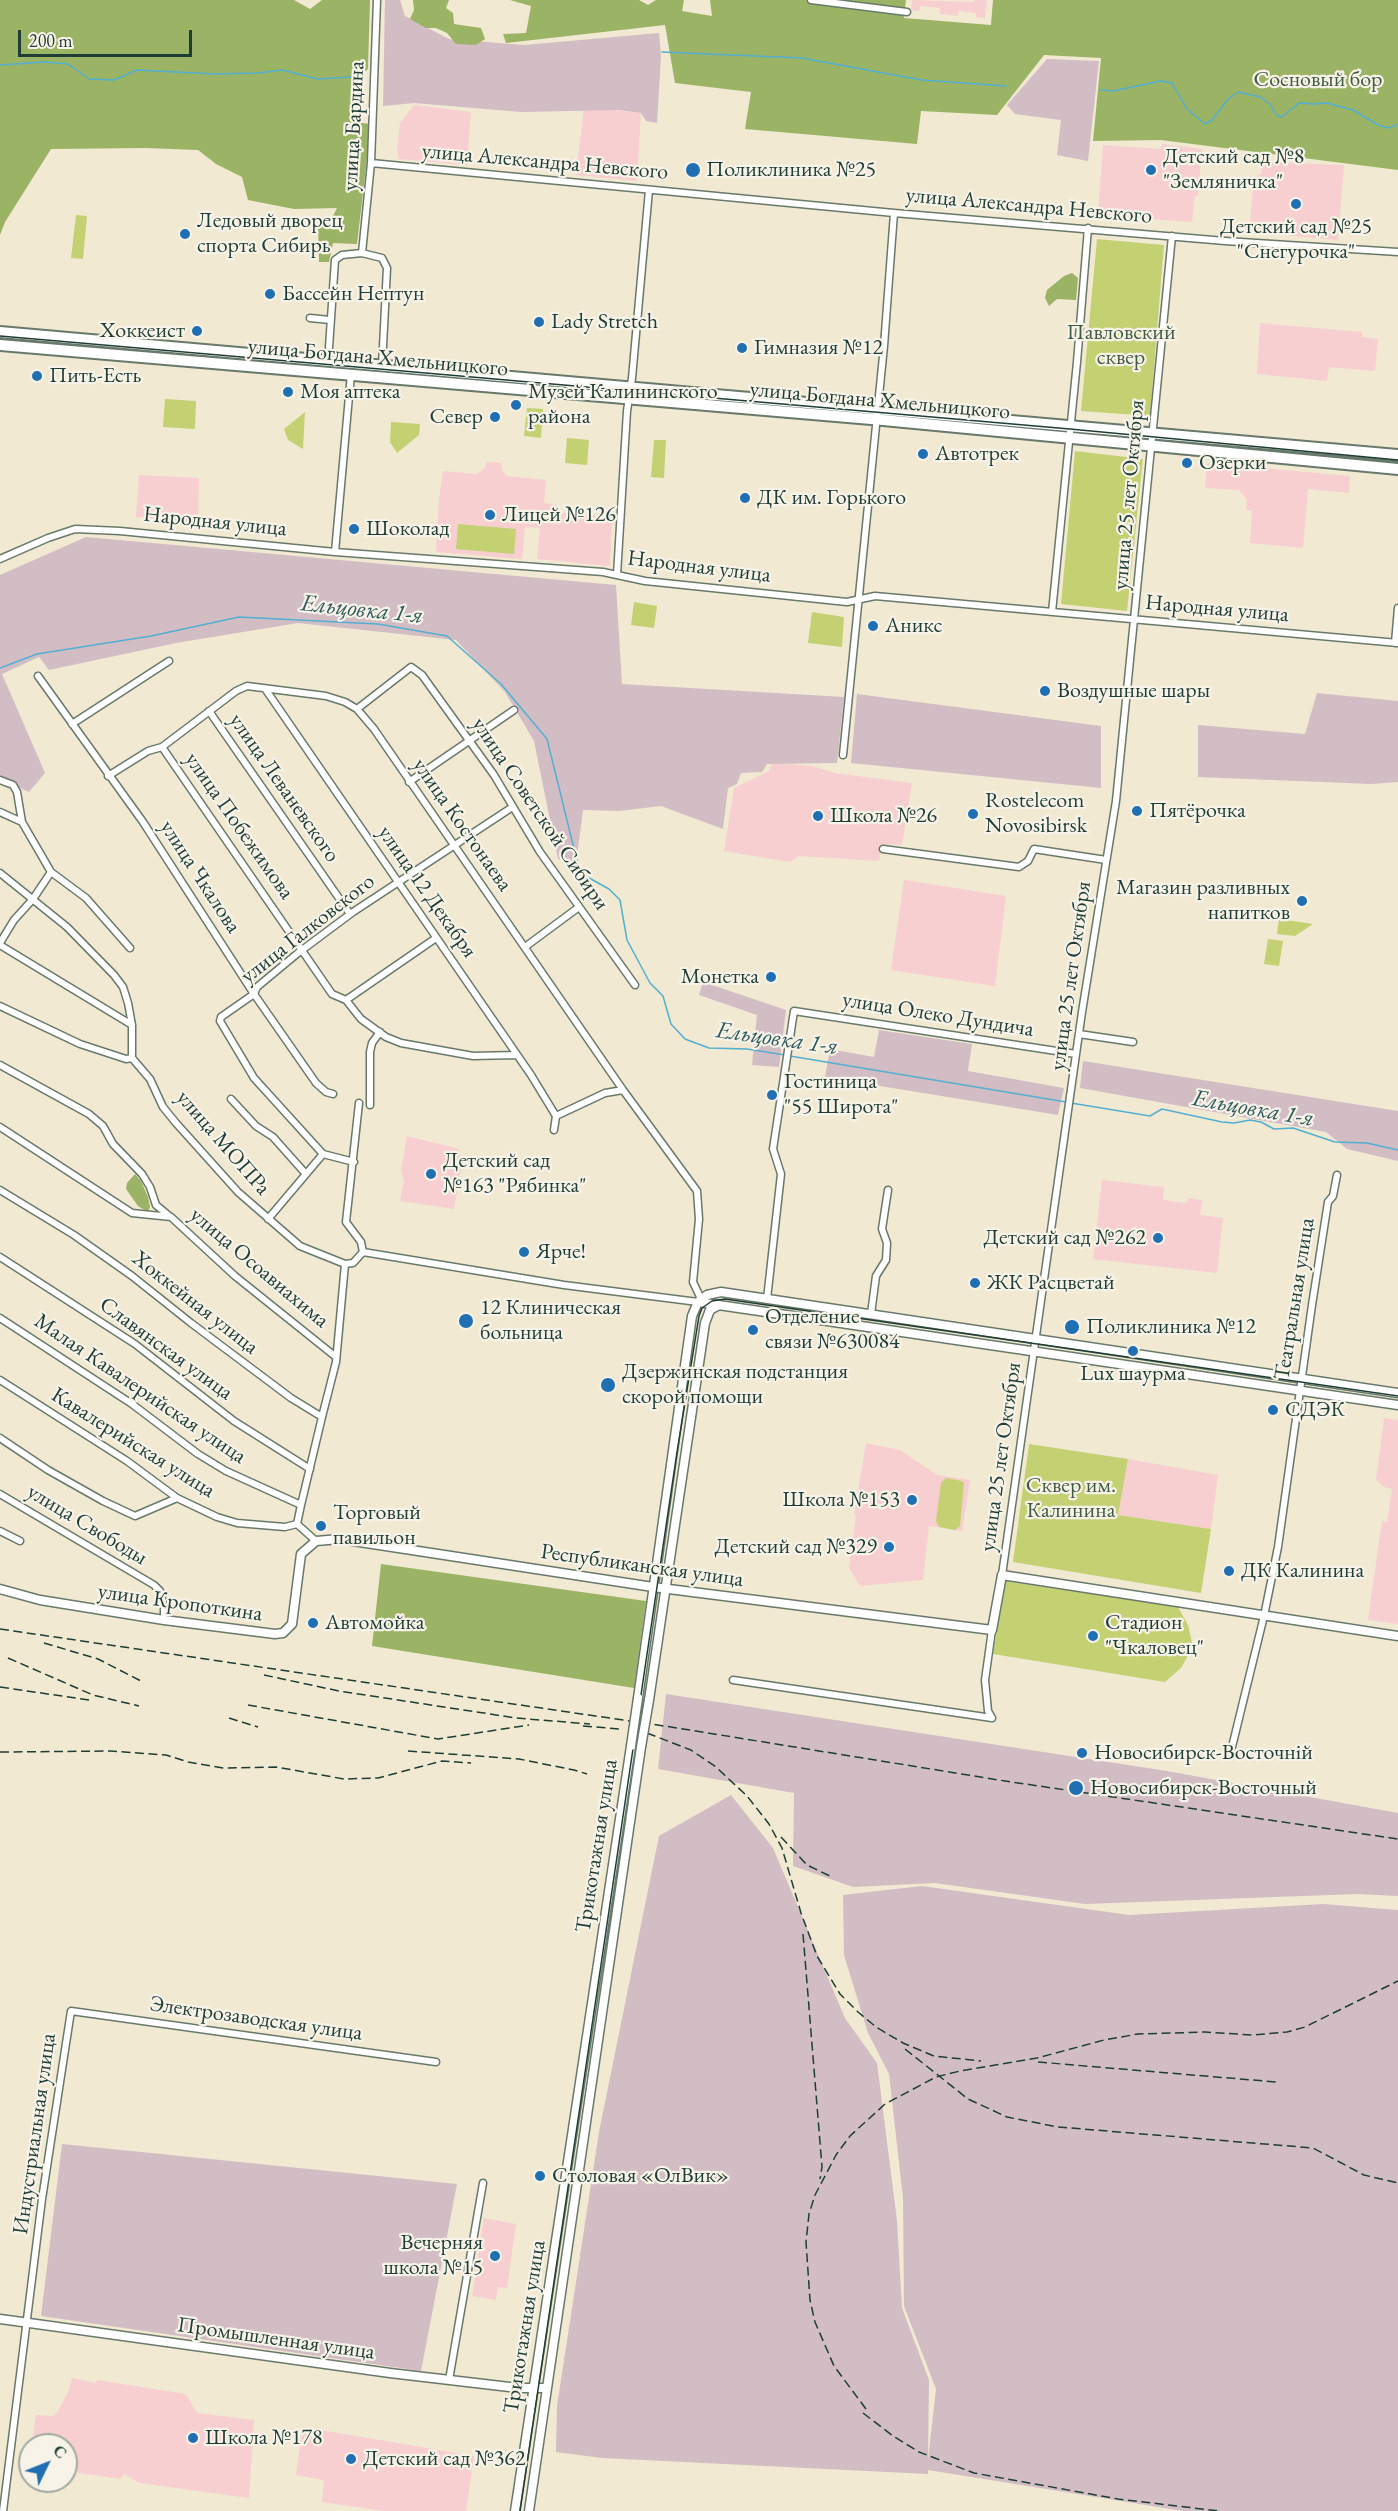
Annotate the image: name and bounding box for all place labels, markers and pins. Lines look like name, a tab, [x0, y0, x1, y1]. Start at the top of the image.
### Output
place label: Детский сад №8 "Земляничка"	[1163, 144, 1304, 196]
place label: Поликлиника №25	[706, 157, 876, 183]
marker: Поликлиника №25	[684, 161, 702, 179]
marker: Детский сад №8 "Земляничка"	[1144, 163, 1158, 177]
marker: Детский сад №25 "Снегурочка"	[1289, 197, 1303, 211]
place label: Ледовый дворец спорта Сибирь	[197, 208, 342, 260]
place label: Детский сад №25 "Снегурочка"	[1220, 214, 1372, 266]
marker: Ледовый дворец спорта Сибирь	[178, 227, 192, 241]
place label: Бассейн Нептун	[282, 281, 424, 307]
marker: Бассейн Нептун	[263, 287, 277, 301]
place label: Lady Stretch	[551, 309, 658, 335]
marker: Lady Stretch	[532, 315, 546, 329]
place label: Хоккеист	[100, 318, 185, 344]
marker: Хоккеист	[190, 324, 204, 338]
place label: Гимназия №12	[754, 335, 883, 361]
marker: Гимназия №12	[735, 341, 749, 355]
place label: Пить-Есть	[49, 363, 141, 389]
marker: Пить-Есть	[30, 369, 44, 383]
place label: Моя аптека	[300, 379, 401, 405]
place label: Музей Калининского района	[528, 379, 718, 430]
marker: Моя аптека	[281, 385, 295, 399]
marker: Музей Калининского района	[509, 398, 523, 412]
place label: Север	[429, 404, 483, 430]
marker: Север	[488, 410, 502, 424]
place label: Автотрек	[935, 441, 1019, 467]
marker: Автотрек	[916, 447, 930, 461]
place label: Озерки	[1199, 450, 1266, 476]
marker: Озерки	[1180, 456, 1194, 470]
place label: ДК им. Горького	[757, 485, 906, 511]
marker: ДК им. Горького	[738, 491, 752, 505]
place label: Лицей №126	[502, 502, 616, 528]
marker: Лицей №126	[483, 508, 497, 522]
place label: Шоколад	[366, 516, 449, 542]
marker: Шоколад	[347, 522, 361, 536]
place label: Аникс	[885, 613, 942, 639]
marker: Аникс	[866, 619, 880, 633]
place label: Воздушные шары	[1057, 678, 1210, 704]
marker: Воздушные шары	[1038, 684, 1052, 698]
place label: Rostelecom Novosibirsk	[985, 788, 1087, 840]
place label: Пятёрочка	[1149, 798, 1246, 824]
place label: Школа №26	[830, 803, 937, 829]
marker: Пятёрочка	[1130, 804, 1144, 818]
marker: Rostelecom Novosibirsk	[966, 807, 980, 821]
marker: Школа №26	[811, 809, 825, 823]
place label: Магазин разливных напитков	[1116, 875, 1290, 926]
marker: Магазин разливных напитков	[1295, 894, 1309, 908]
place label: Монетка	[681, 964, 759, 990]
marker: Монетка	[764, 970, 778, 984]
place label: Гостиница "55 Широта"	[784, 1069, 899, 1120]
marker: Гостиница "55 Широта"	[765, 1088, 779, 1102]
place label: Детский сад №163 "Рябинка"	[443, 1148, 587, 1200]
marker: Детский сад №163 "Рябинка"	[424, 1167, 438, 1181]
place label: Детский сад №262	[984, 1225, 1146, 1251]
marker: Детский сад №262	[1151, 1231, 1165, 1245]
place label: Ярче!	[536, 1239, 586, 1265]
marker: Ярче!	[517, 1245, 531, 1259]
place label: ЖК Расцветай	[987, 1270, 1115, 1296]
marker: ЖК Расцветай	[968, 1276, 982, 1290]
place label: 12 Клиническая больница	[480, 1295, 621, 1346]
place label: Отделение связи №630084	[765, 1304, 900, 1356]
marker: 12 Клиническая больница	[457, 1312, 475, 1330]
place label: Поликлиника №12	[1086, 1314, 1256, 1340]
marker: Поликлиника №12	[1063, 1318, 1081, 1336]
marker: Отделение связи №630084	[746, 1323, 760, 1337]
marker: Lux шаурма	[1126, 1344, 1140, 1358]
place label: Дзержинская подстанция скорой помощи	[622, 1359, 848, 1410]
place label: Lux шаурма	[1080, 1361, 1186, 1387]
marker: Дзержинская подстанция скорой помощи	[599, 1376, 617, 1394]
place label: СДЭК	[1285, 1397, 1345, 1423]
marker: СДЭК	[1266, 1403, 1280, 1417]
place label: Школа №153	[782, 1487, 900, 1513]
marker: Школа №153	[905, 1493, 919, 1507]
place label: Торговый павильон	[333, 1500, 421, 1552]
marker: Торговый павильон	[314, 1519, 328, 1533]
place label: Детский сад №329	[715, 1534, 877, 1560]
marker: Детский сад №329	[882, 1540, 896, 1554]
place label: ДК Калинина	[1241, 1558, 1364, 1584]
marker: ДК Калинина	[1222, 1564, 1236, 1578]
place label: Автомойка	[325, 1610, 424, 1636]
place label: Стадион "Чкаловец"	[1105, 1610, 1204, 1662]
marker: Автомойка	[306, 1616, 320, 1630]
marker: Стадион "Чкаловец"	[1086, 1629, 1100, 1643]
place label: Новосибирск-Восточній	[1094, 1740, 1313, 1766]
marker: Новосибирск-Восточній	[1075, 1746, 1089, 1760]
place label: Новосибирск-Восточный	[1090, 1775, 1317, 1801]
marker: Новосибирск-Восточный	[1067, 1779, 1085, 1797]
place label: Столовая «ОлВик»	[552, 2163, 729, 2189]
marker: Столовая «ОлВик»	[533, 2169, 547, 2183]
place label: Вечерняя школа №15	[383, 2230, 483, 2282]
marker: Вечерняя школа №15	[488, 2249, 502, 2263]
place label: Школа №178	[205, 2425, 323, 2451]
marker: Школа №178	[186, 2431, 200, 2445]
place label: Детский сад №362	[363, 2446, 525, 2472]
marker: Детский сад №362	[344, 2452, 358, 2466]

